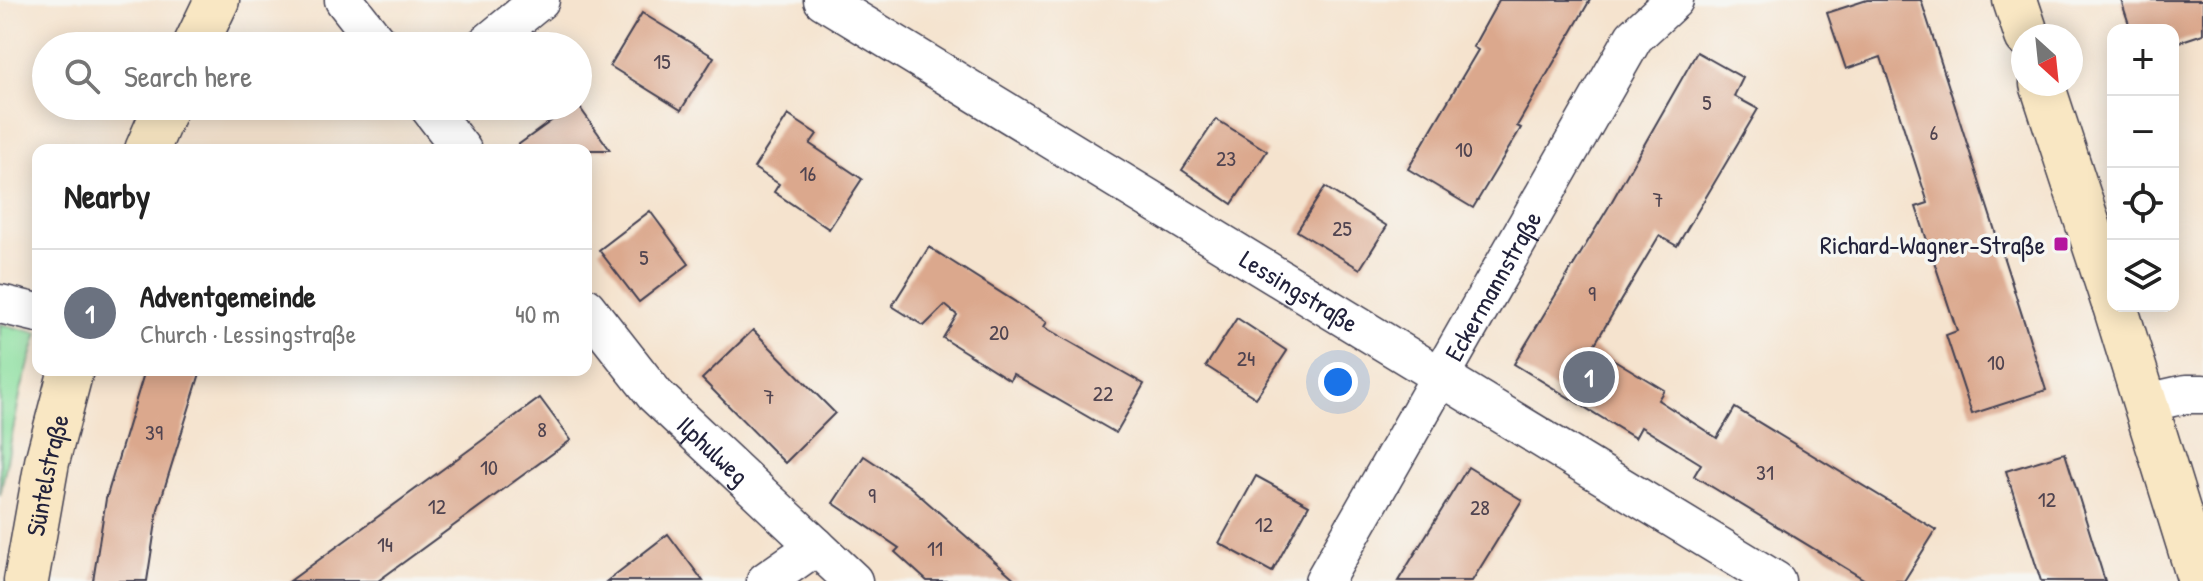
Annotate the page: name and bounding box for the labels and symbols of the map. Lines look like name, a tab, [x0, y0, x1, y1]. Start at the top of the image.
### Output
north arrow	[2011, 24, 2083, 96]
house number: 15	[653, 46, 671, 76]
house number: 5	[1702, 87, 1712, 117]
house number: 6	[1930, 117, 1939, 147]
house number: 10	[1455, 134, 1473, 164]
house number: 23	[1216, 143, 1236, 173]
house number: 16	[800, 158, 817, 188]
house number: 7	[1653, 184, 1663, 214]
street label: Eckermannstraße	[1436, 204, 1549, 367]
house number: 25	[1332, 213, 1352, 243]
place label: Richard-Wagner-Straße	[1820, 227, 2045, 262]
marker: Richard-Wagner-Straße	[2052, 235, 2070, 253]
street label: Lessingstraße	[1234, 241, 1365, 340]
house number: 5	[639, 242, 649, 272]
house number: 9	[1588, 278, 1596, 308]
house number: 20	[989, 317, 1009, 347]
house number: 24	[1237, 343, 1255, 373]
pin: 1	[1563, 347, 1615, 407]
house number: 10	[1987, 347, 2005, 377]
your location	[1318, 362, 1358, 402]
house number: 22	[1093, 378, 1114, 408]
house number: 7	[764, 381, 774, 411]
street label: Ilphulweg	[670, 408, 757, 492]
street label: Süntelstraße	[17, 410, 76, 539]
house number: 8	[537, 414, 547, 444]
house number: 39	[145, 417, 163, 447]
house number: 10	[480, 452, 498, 482]
house number: 31	[1756, 457, 1774, 487]
house number: 9	[868, 480, 876, 510]
house number: 12	[2038, 484, 2057, 514]
house number: 12	[428, 491, 447, 521]
house number: 28	[1470, 492, 1490, 522]
house number: 12	[1255, 509, 1274, 539]
house number: 14	[377, 529, 393, 559]
house number: 11	[927, 533, 943, 563]

